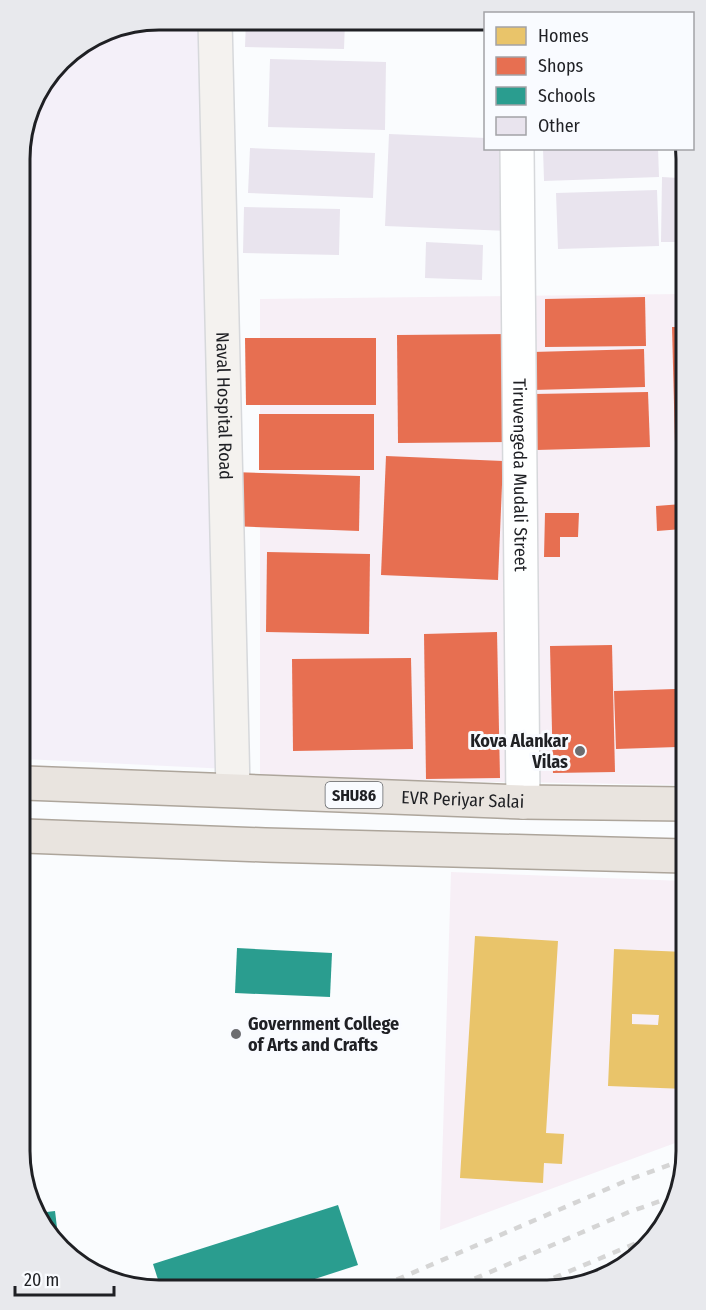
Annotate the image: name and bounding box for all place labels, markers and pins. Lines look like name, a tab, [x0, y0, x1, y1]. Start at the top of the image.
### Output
place label: Kova Alankar Vilas	[470, 730, 568, 773]
marker: Kova Alankar Vilas	[573, 744, 587, 758]
place label: Government College of Arts and Crafts	[248, 1013, 399, 1056]
marker: Government College of Arts and Crafts	[229, 1027, 243, 1041]

